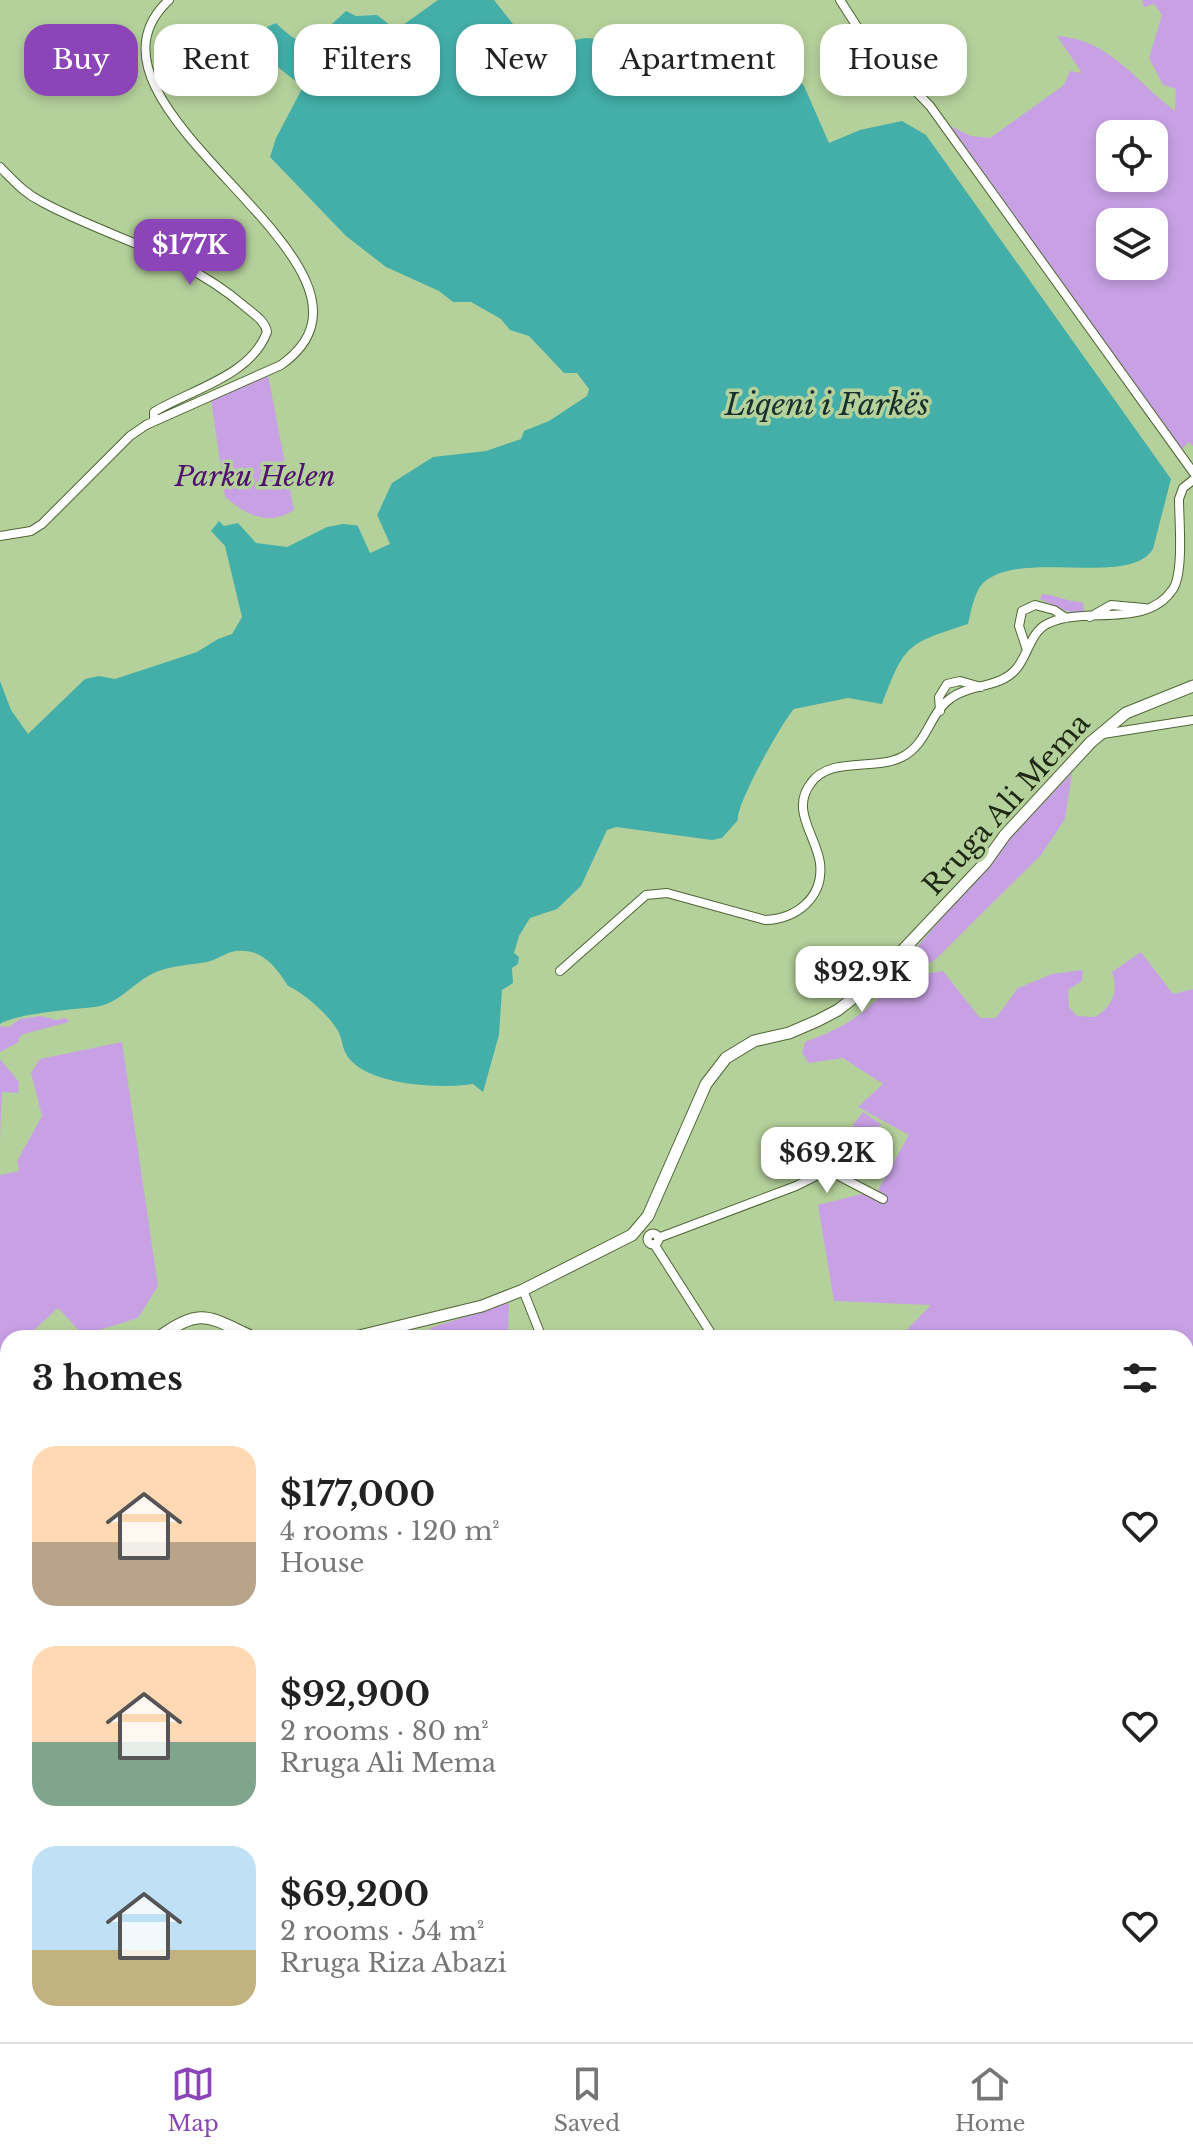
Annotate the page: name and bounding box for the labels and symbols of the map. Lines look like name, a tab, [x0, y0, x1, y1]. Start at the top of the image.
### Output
pin: $177K	[134, 219, 246, 287]
water label: Liqeni i Farkës	[724, 386, 929, 423]
park label: Parku Helen	[174, 459, 335, 494]
street label: Rruga Ali Mema	[915, 706, 1098, 903]
pin: $92.9K	[797, 946, 927, 1014]
pin: $69.2K	[762, 1127, 892, 1195]

